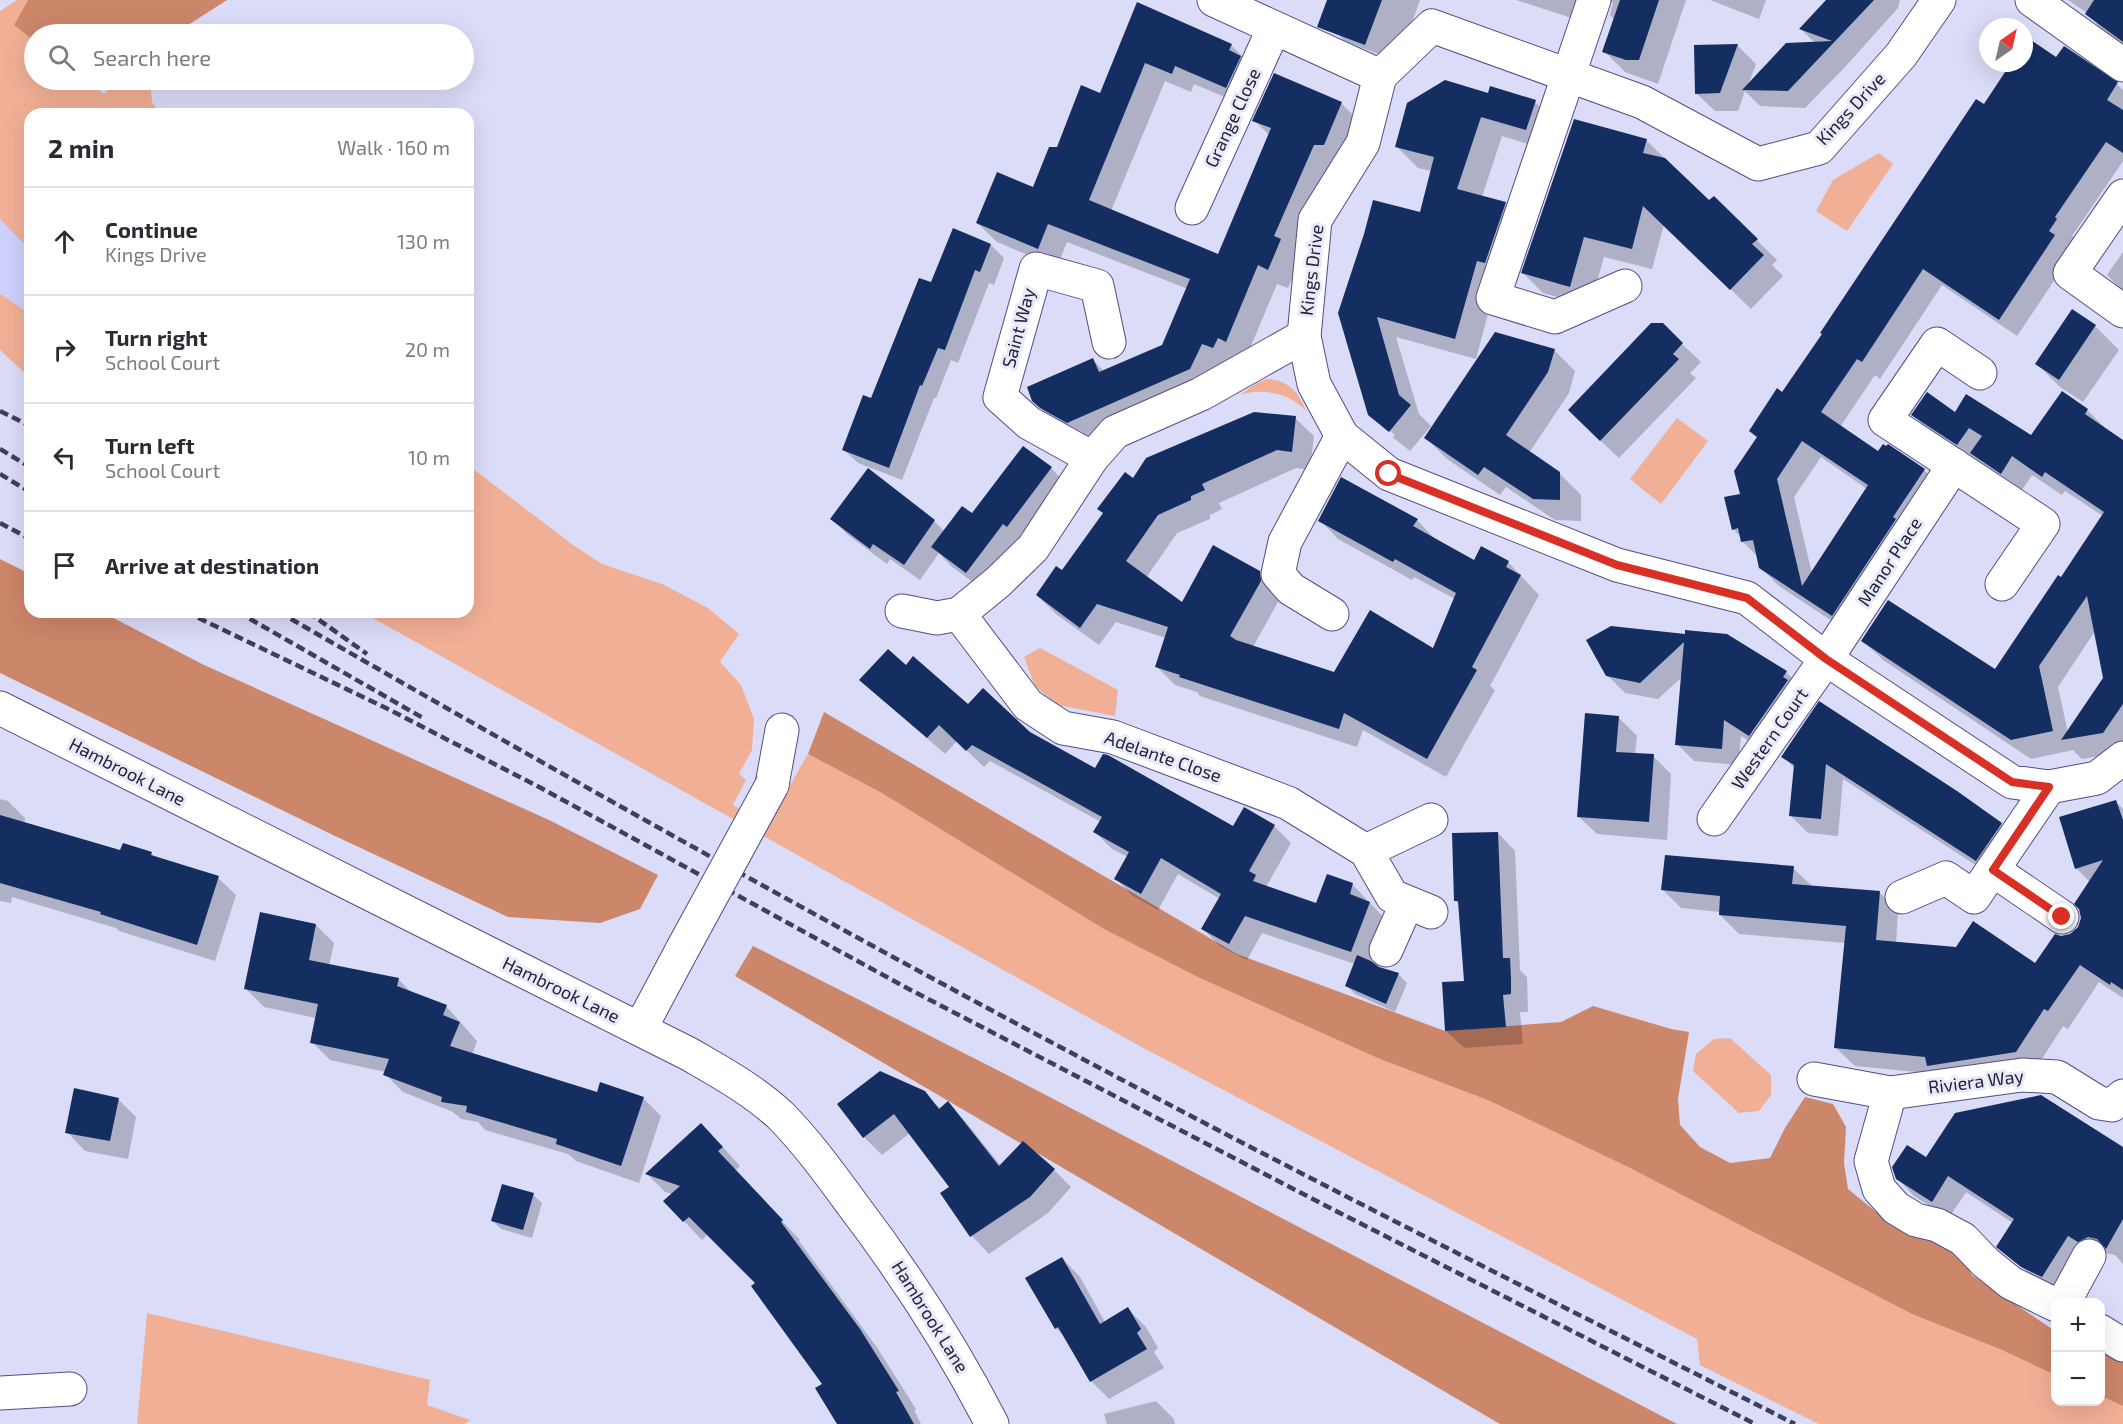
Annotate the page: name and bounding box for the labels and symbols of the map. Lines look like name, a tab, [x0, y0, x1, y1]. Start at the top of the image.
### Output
north arrow	[1979, 18, 2033, 72]
street label: Grange Close	[1199, 64, 1265, 171]
street label: Kings Drive	[1811, 67, 1890, 149]
street label: Kings Drive	[1295, 223, 1328, 317]
street label: Saint Way	[997, 285, 1039, 370]
route start	[1375, 460, 1401, 486]
street label: Manor Place	[1852, 513, 1926, 610]
street label: Western Court	[1726, 683, 1812, 793]
street label: Adelante Close	[1102, 726, 1225, 786]
street label: Hambrook Lane	[66, 732, 189, 810]
route end	[2048, 903, 2074, 929]
street label: Hambrook Lane	[499, 951, 624, 1027]
street label: Riviera Way	[1927, 1064, 2026, 1098]
street label: Hambrook Lane	[888, 1257, 974, 1376]

